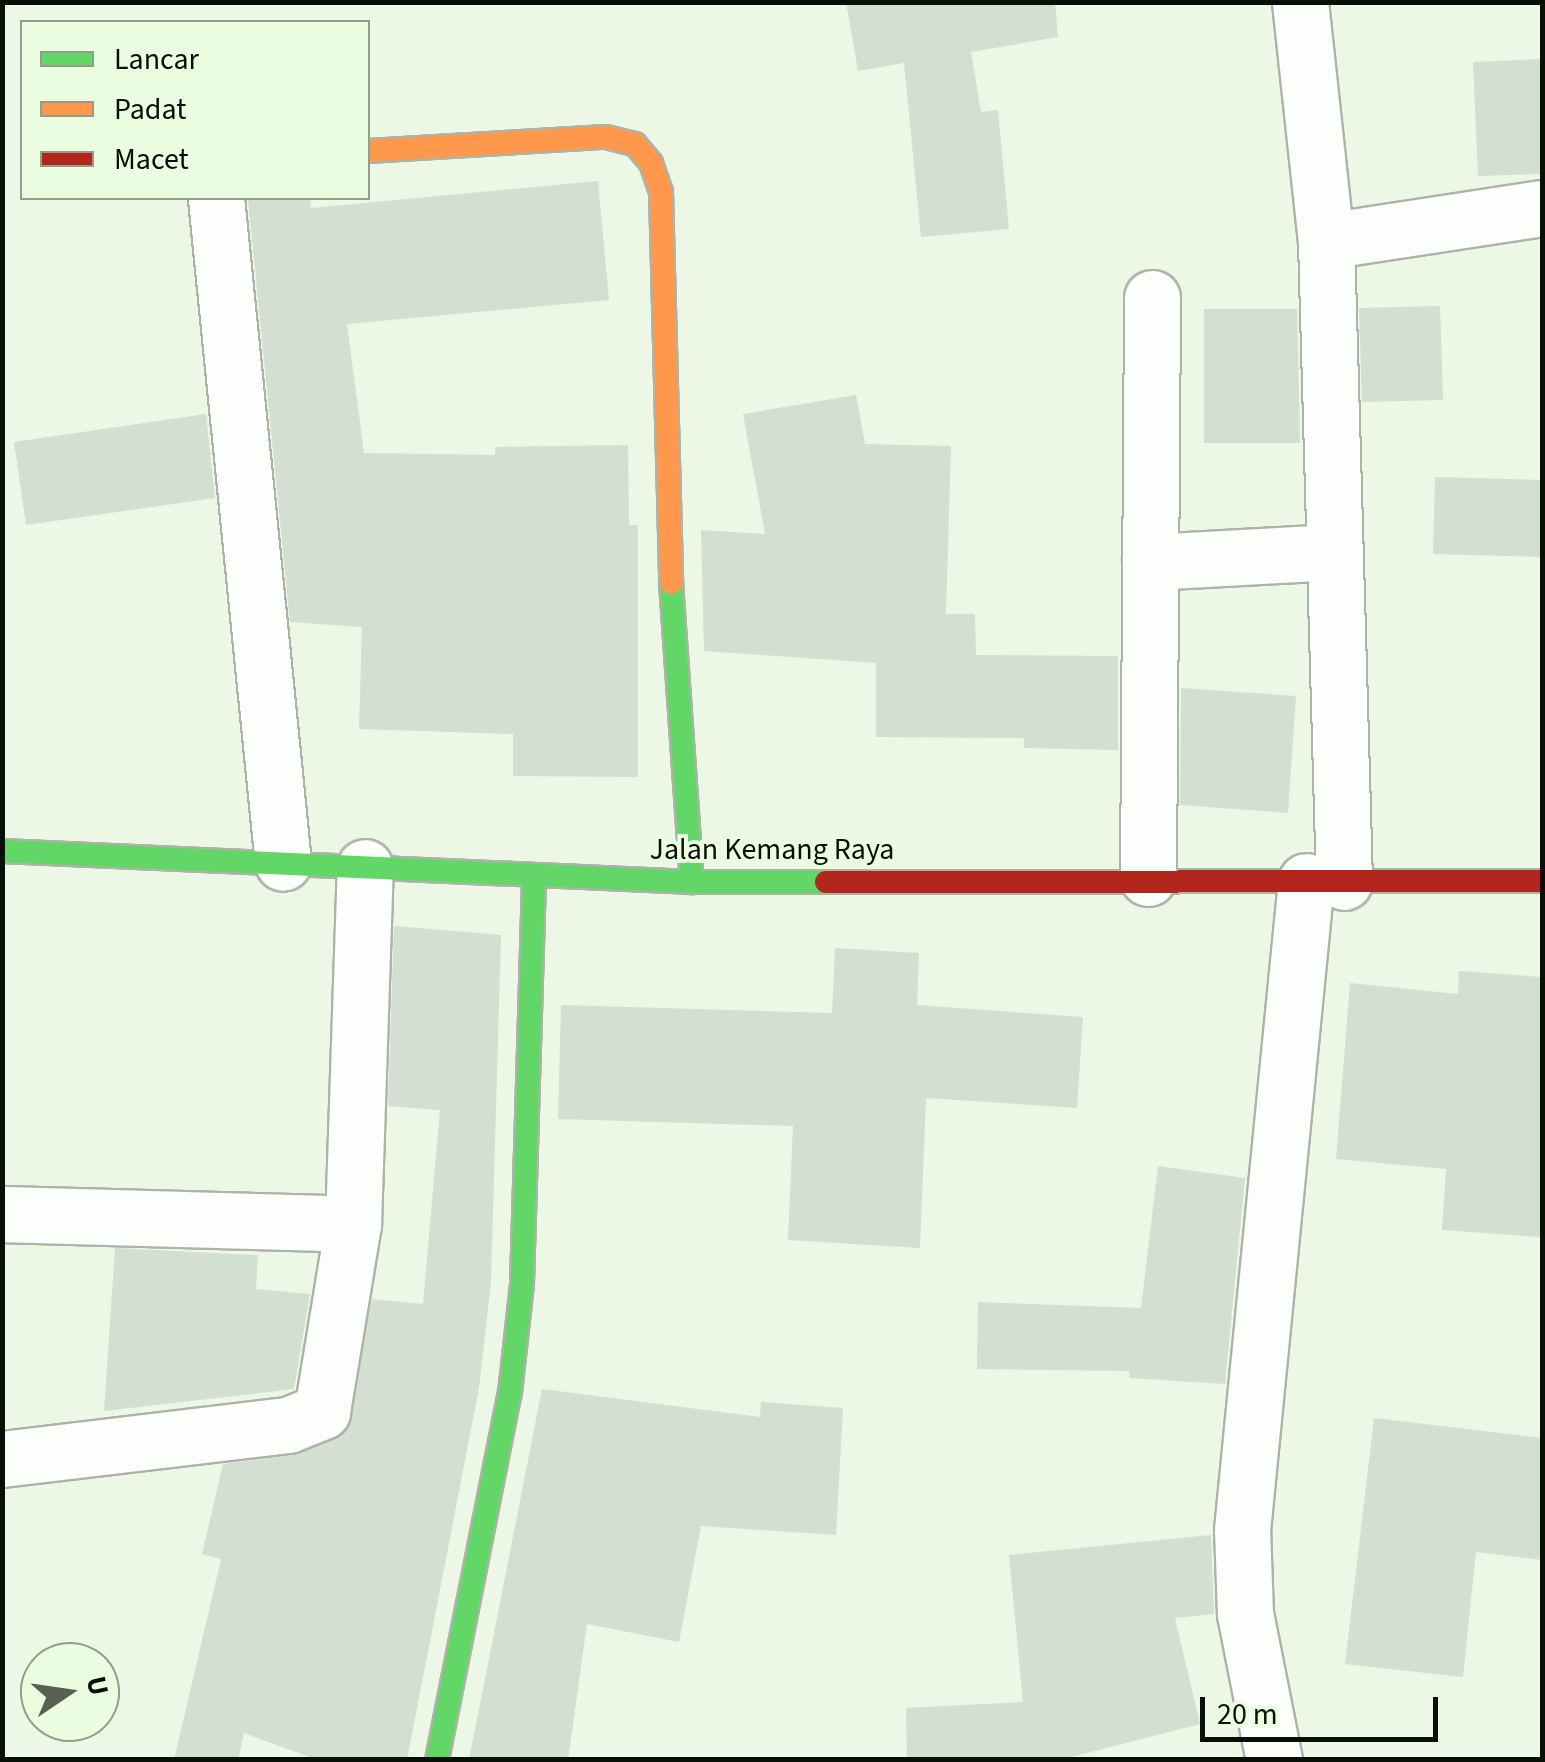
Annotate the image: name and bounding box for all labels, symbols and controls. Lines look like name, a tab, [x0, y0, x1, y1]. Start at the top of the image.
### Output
legend	[20, 20, 370, 200]
text: Lancar	[114, 38, 199, 81]
text: Padat	[114, 88, 186, 131]
text: Macet	[114, 138, 189, 181]
street label: Jalan Kemang Raya	[650, 832, 894, 868]
north arrow	[20, 1642, 120, 1742]
text: U	[76, 1672, 119, 1699]
scale bar	[1205, 1677, 1442, 1739]
text: 20 m	[1217, 1693, 1278, 1736]

